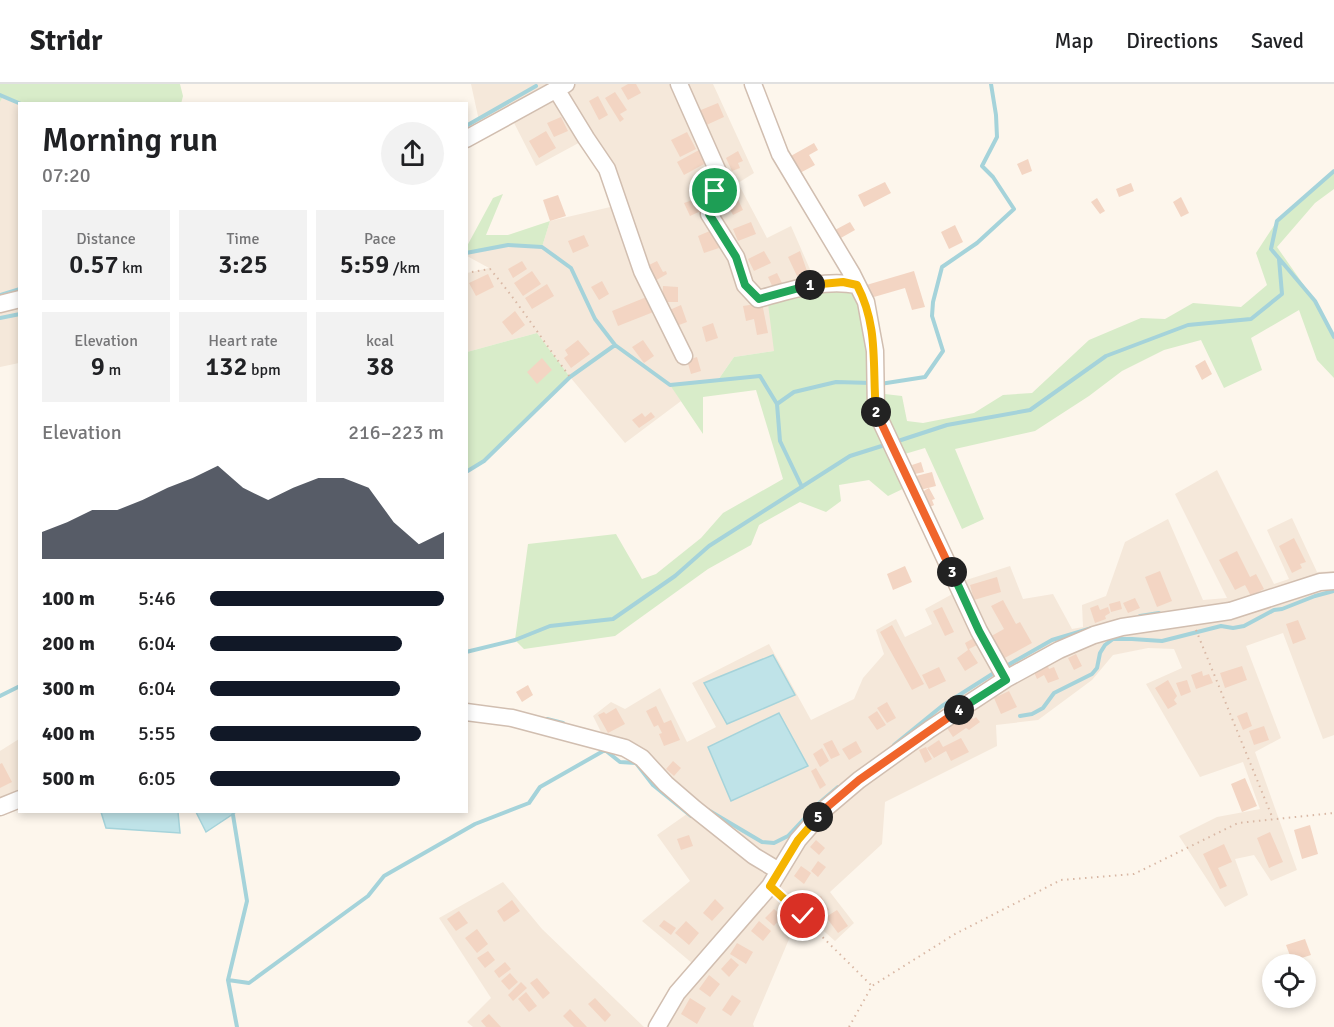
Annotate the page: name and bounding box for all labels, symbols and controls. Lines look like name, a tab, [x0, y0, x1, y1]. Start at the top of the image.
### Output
text: Stridr	[30, 24, 102, 58]
text: Map	[1055, 28, 1093, 54]
text: Directions	[1126, 28, 1218, 54]
text: Saved	[1251, 28, 1304, 54]
text: Morning run	[42, 120, 218, 161]
button: share	[381, 122, 444, 185]
text: 07:20	[42, 163, 91, 188]
pin	[689, 165, 740, 216]
icon: arrive	[698, 174, 731, 207]
text: Distance	[76, 229, 136, 249]
text: Time	[227, 229, 259, 249]
text: Pace	[364, 229, 396, 249]
text: 0.57	[69, 249, 118, 281]
text: 3:25	[218, 249, 268, 281]
text: 5:59	[340, 249, 389, 281]
text: km	[118, 258, 143, 278]
text: /km	[389, 258, 420, 278]
pin: 1	[795, 270, 825, 300]
text: 1	[806, 275, 814, 295]
text: Elevation	[74, 331, 138, 351]
text: Heart rate	[208, 331, 278, 351]
text: kcal	[366, 331, 394, 351]
text: 9	[91, 351, 105, 383]
text: 132	[205, 351, 247, 383]
text: 38	[366, 351, 394, 383]
text: m	[105, 360, 121, 380]
text: bpm	[247, 360, 281, 380]
pin: 2	[861, 397, 891, 427]
text: 2	[872, 402, 880, 422]
text: Elevation	[42, 420, 122, 445]
text: 216–223 m	[348, 420, 444, 445]
pin: 3	[937, 557, 967, 587]
text: 3	[948, 562, 956, 582]
text: 100 m	[42, 586, 95, 611]
text: 5:46	[138, 586, 176, 611]
text: 200 m	[42, 631, 95, 656]
text: 6:04	[138, 631, 176, 656]
text: 300 m	[42, 676, 95, 701]
text: 6:04	[138, 676, 176, 701]
pin: 4	[944, 695, 974, 725]
text: 4	[955, 700, 963, 720]
text: 400 m	[42, 721, 95, 746]
text: 5:55	[138, 721, 176, 746]
text: 500 m	[42, 766, 95, 791]
text: 6:05	[138, 766, 176, 791]
pin: 5	[803, 802, 833, 832]
text: 5	[814, 807, 822, 827]
pin	[777, 890, 828, 941]
icon: check	[786, 899, 819, 932]
map controls	[1262, 954, 1316, 1008]
button: locate	[1262, 954, 1316, 1008]

